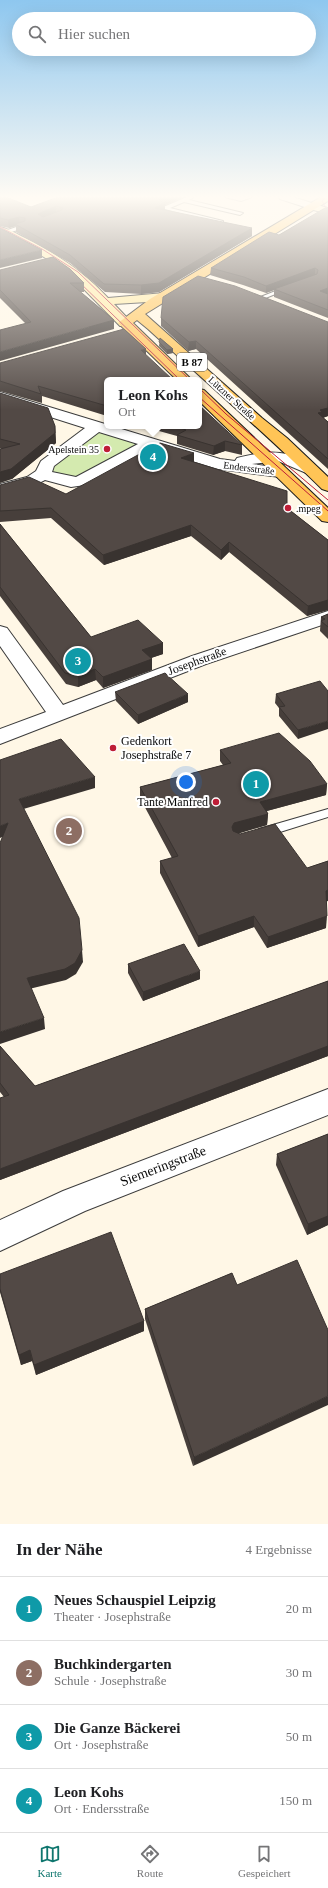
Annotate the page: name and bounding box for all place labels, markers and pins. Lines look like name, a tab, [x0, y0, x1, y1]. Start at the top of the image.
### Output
pin: 4	[140, 442, 166, 472]
place label: Apelstein 35	[48, 444, 99, 455]
marker: Apelstein 35	[102, 444, 112, 454]
marker: .mpeg	[283, 503, 293, 513]
place label: .mpeg	[296, 503, 321, 514]
pin: 3	[65, 646, 91, 676]
place label: Gedenkort Josephstraße 7	[121, 734, 191, 762]
marker: Gedenkort Josephstraße 7	[108, 743, 118, 753]
pin: 1	[243, 769, 269, 799]
place label: Tante Manfred	[137, 795, 208, 809]
marker: Tante Manfred	[211, 797, 221, 807]
pin: 2	[56, 816, 82, 846]

